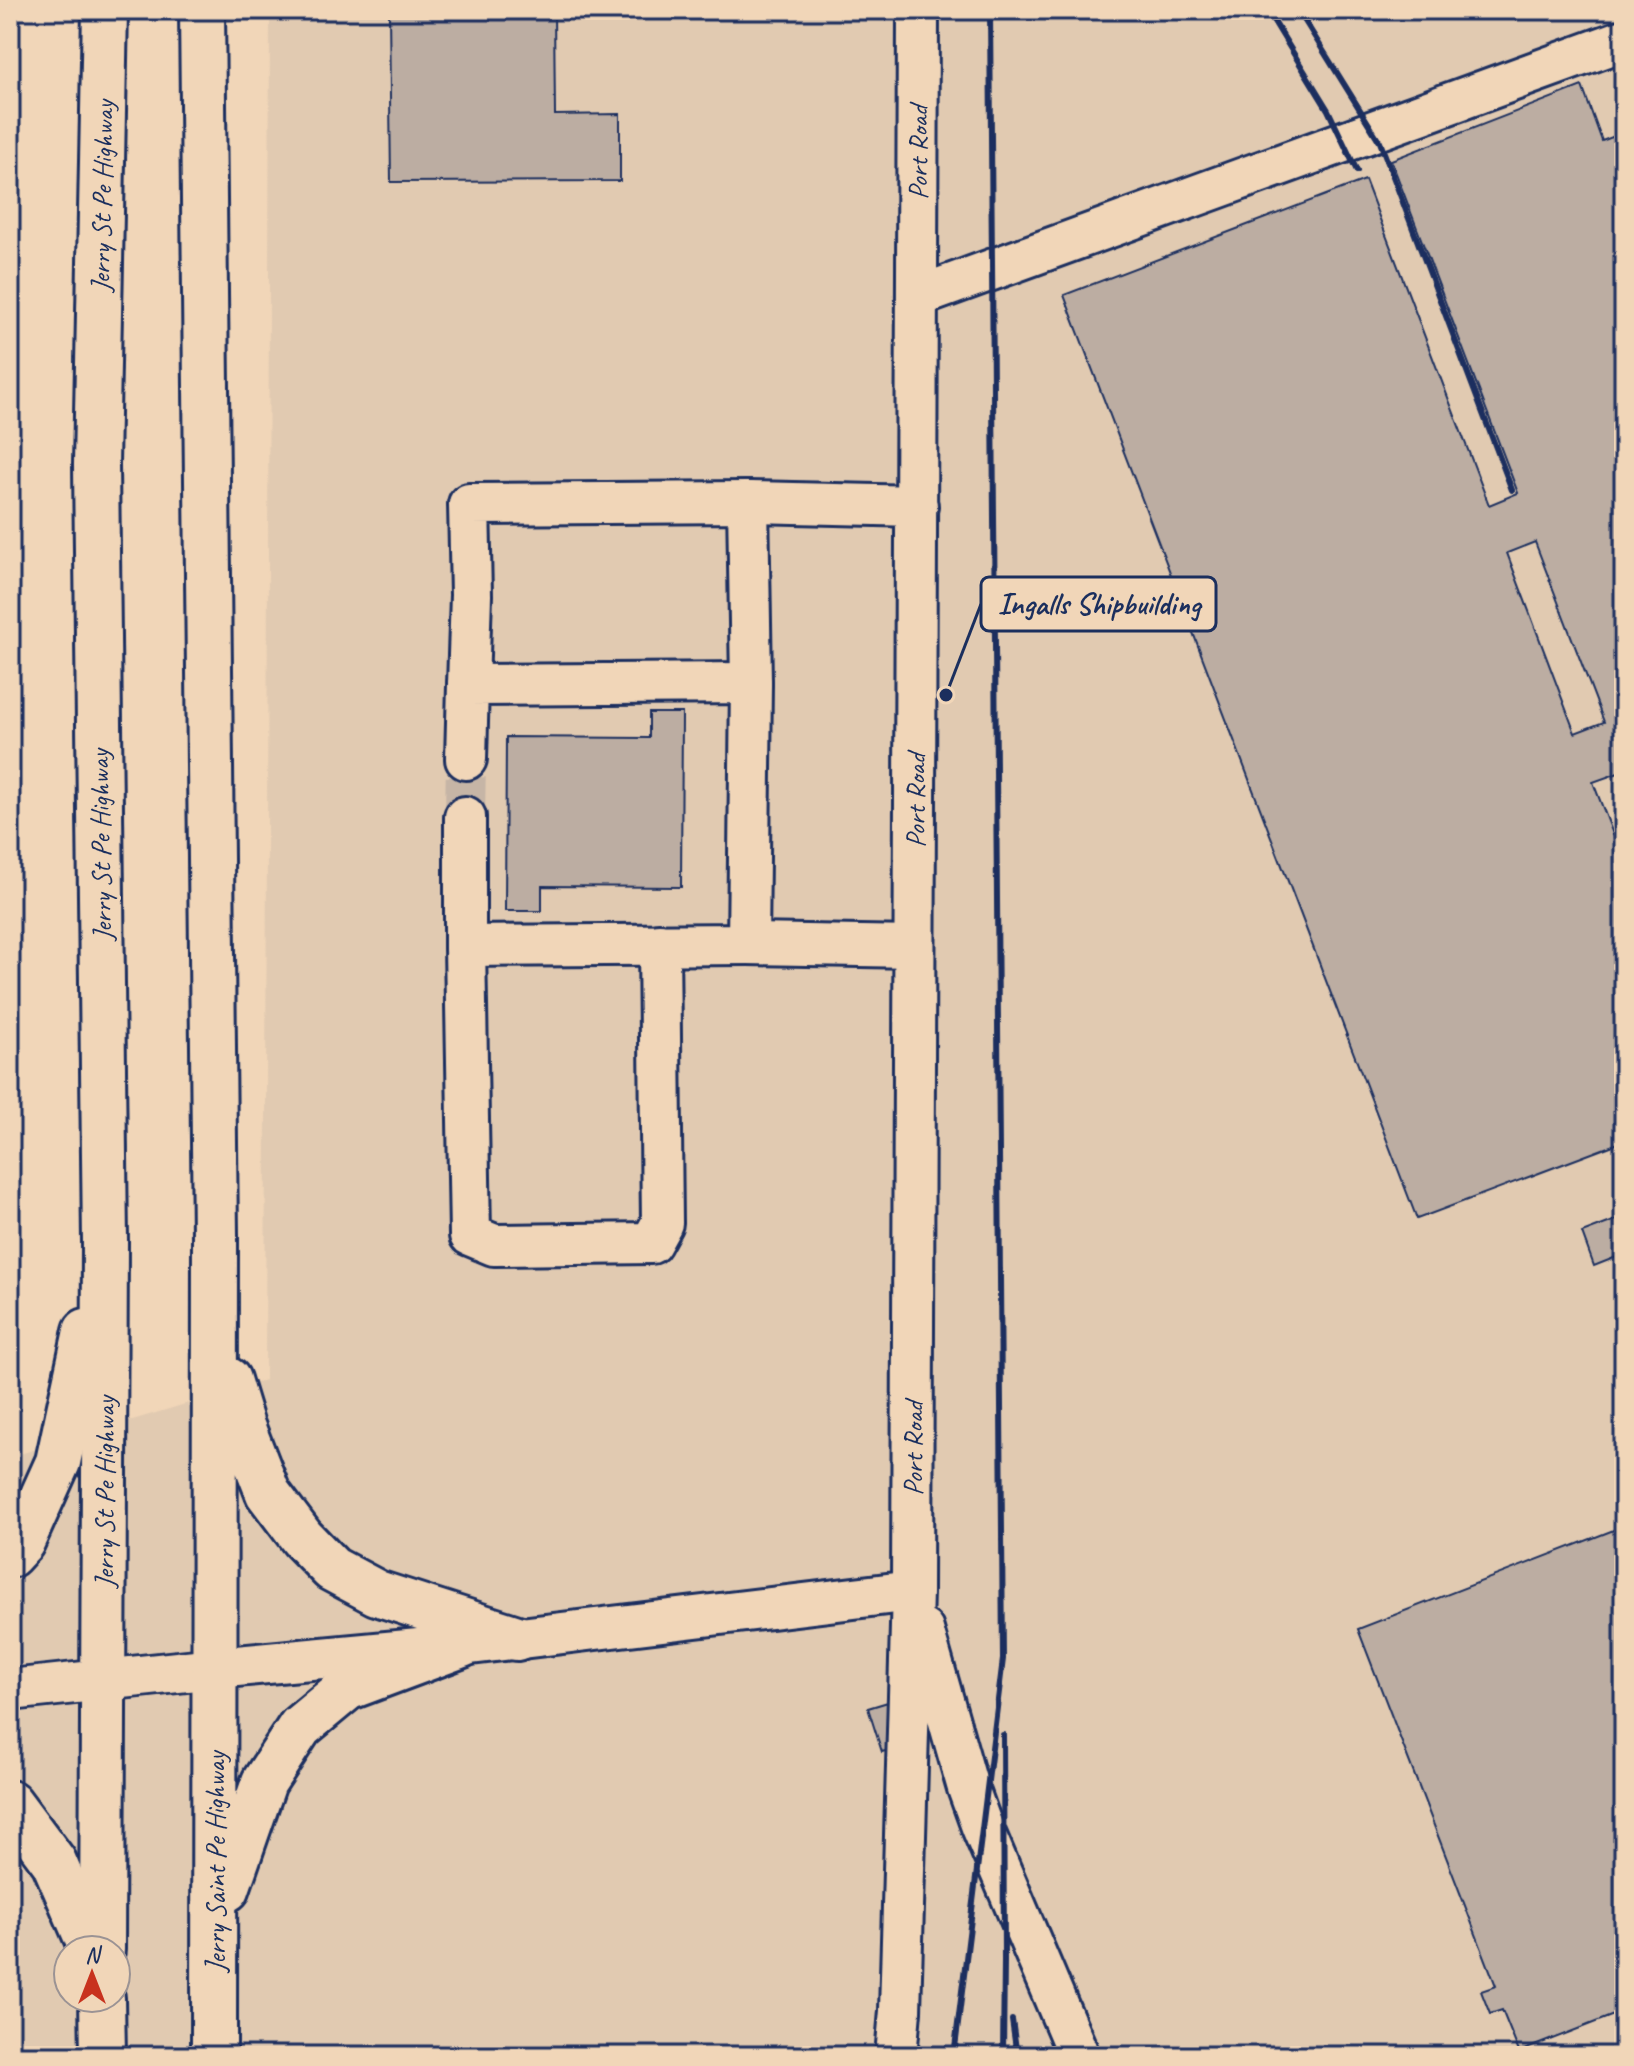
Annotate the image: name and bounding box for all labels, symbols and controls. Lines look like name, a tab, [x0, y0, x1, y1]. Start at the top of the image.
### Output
street label: Jerry St Pe Highway	[82, 98, 121, 294]
street label: Port Road	[900, 101, 936, 200]
callout: Ingalls Shipbuilding	[981, 577, 1216, 631]
text: Ingalls Shipbuilding	[998, 585, 1202, 623]
street label: Jerry St Pe Highway	[81, 747, 120, 943]
street label: Port Road	[898, 749, 933, 848]
street label: Jerry St Pe Highway	[87, 1394, 122, 1590]
street label: Port Road	[895, 1397, 931, 1496]
street label: Jerry Saint Pe Highway	[198, 1749, 233, 1974]
north arrow	[52, 1934, 132, 2014]
text: N	[85, 1941, 102, 1969]

